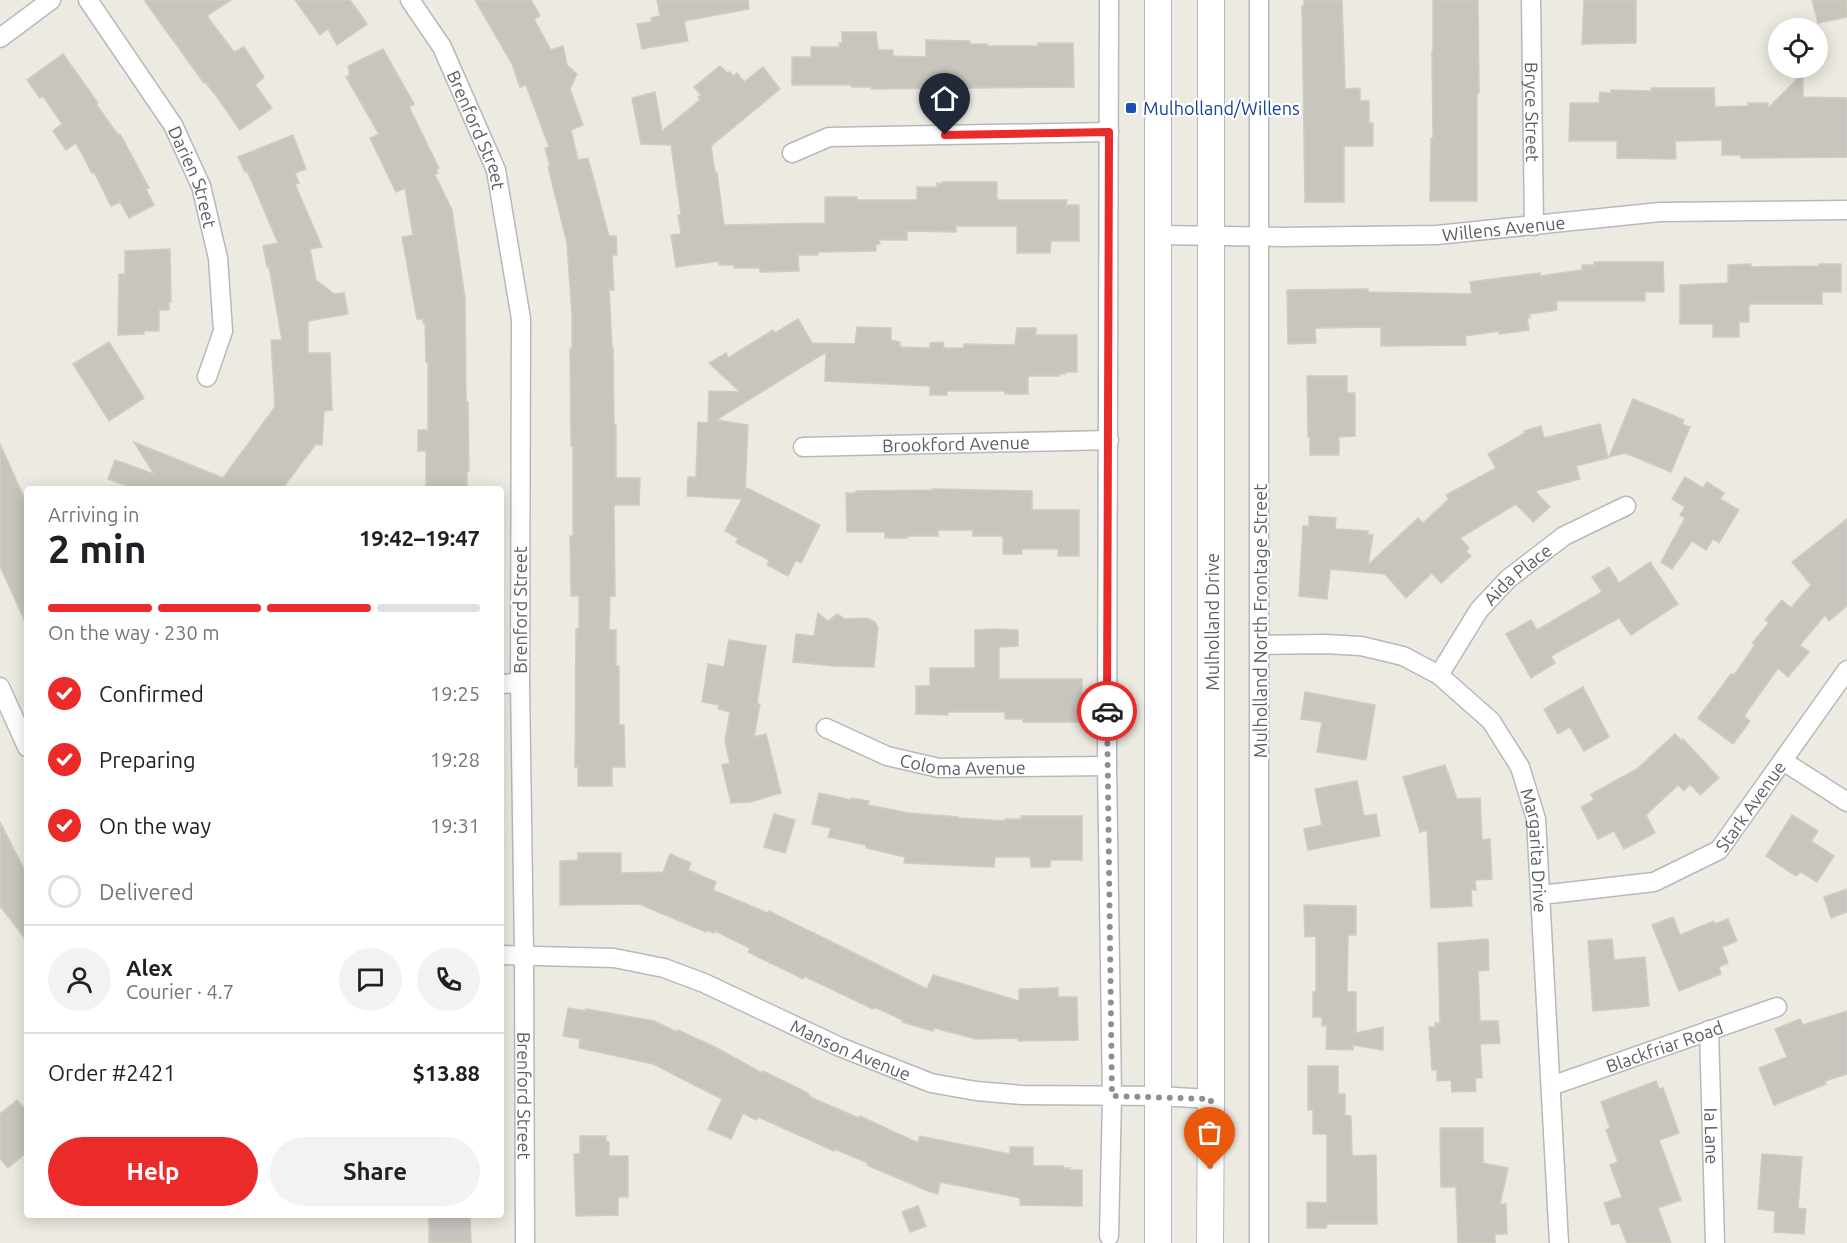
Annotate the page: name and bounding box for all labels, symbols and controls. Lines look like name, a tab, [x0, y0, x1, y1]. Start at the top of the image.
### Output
map controls	[1768, 18, 1828, 78]
button: locate	[1768, 18, 1828, 78]
street label: Bryce Street	[1522, 62, 1543, 162]
street label: Brenford Street	[443, 67, 509, 191]
pin	[919, 73, 970, 135]
icon: home	[928, 82, 961, 115]
place label: Mulholland/Willens	[1143, 98, 1300, 118]
marker: Mulholland/Willens	[1124, 101, 1138, 115]
street label: Darien Street	[165, 123, 221, 230]
street label: Willens Avenue	[1441, 212, 1566, 244]
street label: Brookford Avenue	[882, 432, 1030, 455]
street label: Mulholland North Frontage Street	[1250, 484, 1270, 758]
text: Arriving in	[48, 503, 139, 526]
text: 19:42–19:47	[359, 525, 480, 550]
text: 2 min	[48, 527, 147, 570]
street label: Aida Place	[1479, 540, 1555, 609]
street label: Brenford Street	[510, 546, 530, 674]
street label: Mulholland Drive	[1202, 553, 1222, 691]
text: On the way · 230 m	[48, 621, 220, 644]
icon: check	[48, 677, 81, 710]
text: Confirmed	[99, 681, 204, 706]
courier	[1077, 681, 1137, 741]
text: 19:25	[430, 682, 480, 705]
icon: car	[1091, 695, 1124, 728]
icon: check	[48, 743, 81, 776]
text: Preparing	[99, 747, 196, 772]
text: 19:28	[430, 748, 480, 771]
street label: Coloma Avenue	[898, 749, 1026, 778]
street label: Stark Avenue	[1711, 757, 1789, 855]
street label: Margarita Drive	[1517, 786, 1551, 913]
icon: check	[48, 809, 81, 842]
text: On the way	[99, 813, 211, 838]
text: 19:31	[430, 814, 480, 837]
text: Delivered	[99, 879, 194, 904]
button: person	[48, 948, 111, 1011]
button: chat	[339, 948, 402, 1011]
button: phone	[417, 948, 480, 1011]
text: Alex	[126, 955, 173, 980]
text: Courier · 4.7	[126, 980, 234, 1003]
street label: Manson Avenue	[787, 1015, 914, 1084]
street label: Blackfriar Road	[1603, 1017, 1726, 1076]
street label: Brenford Street	[514, 1032, 535, 1160]
text: Order #2421	[48, 1060, 176, 1085]
text: $13.88	[413, 1060, 480, 1085]
pin	[1184, 1107, 1235, 1169]
street label: Ia Lane	[1701, 1107, 1723, 1165]
icon: bag	[1193, 1116, 1226, 1149]
button: Help	[48, 1137, 258, 1206]
button: Share	[270, 1137, 480, 1206]

